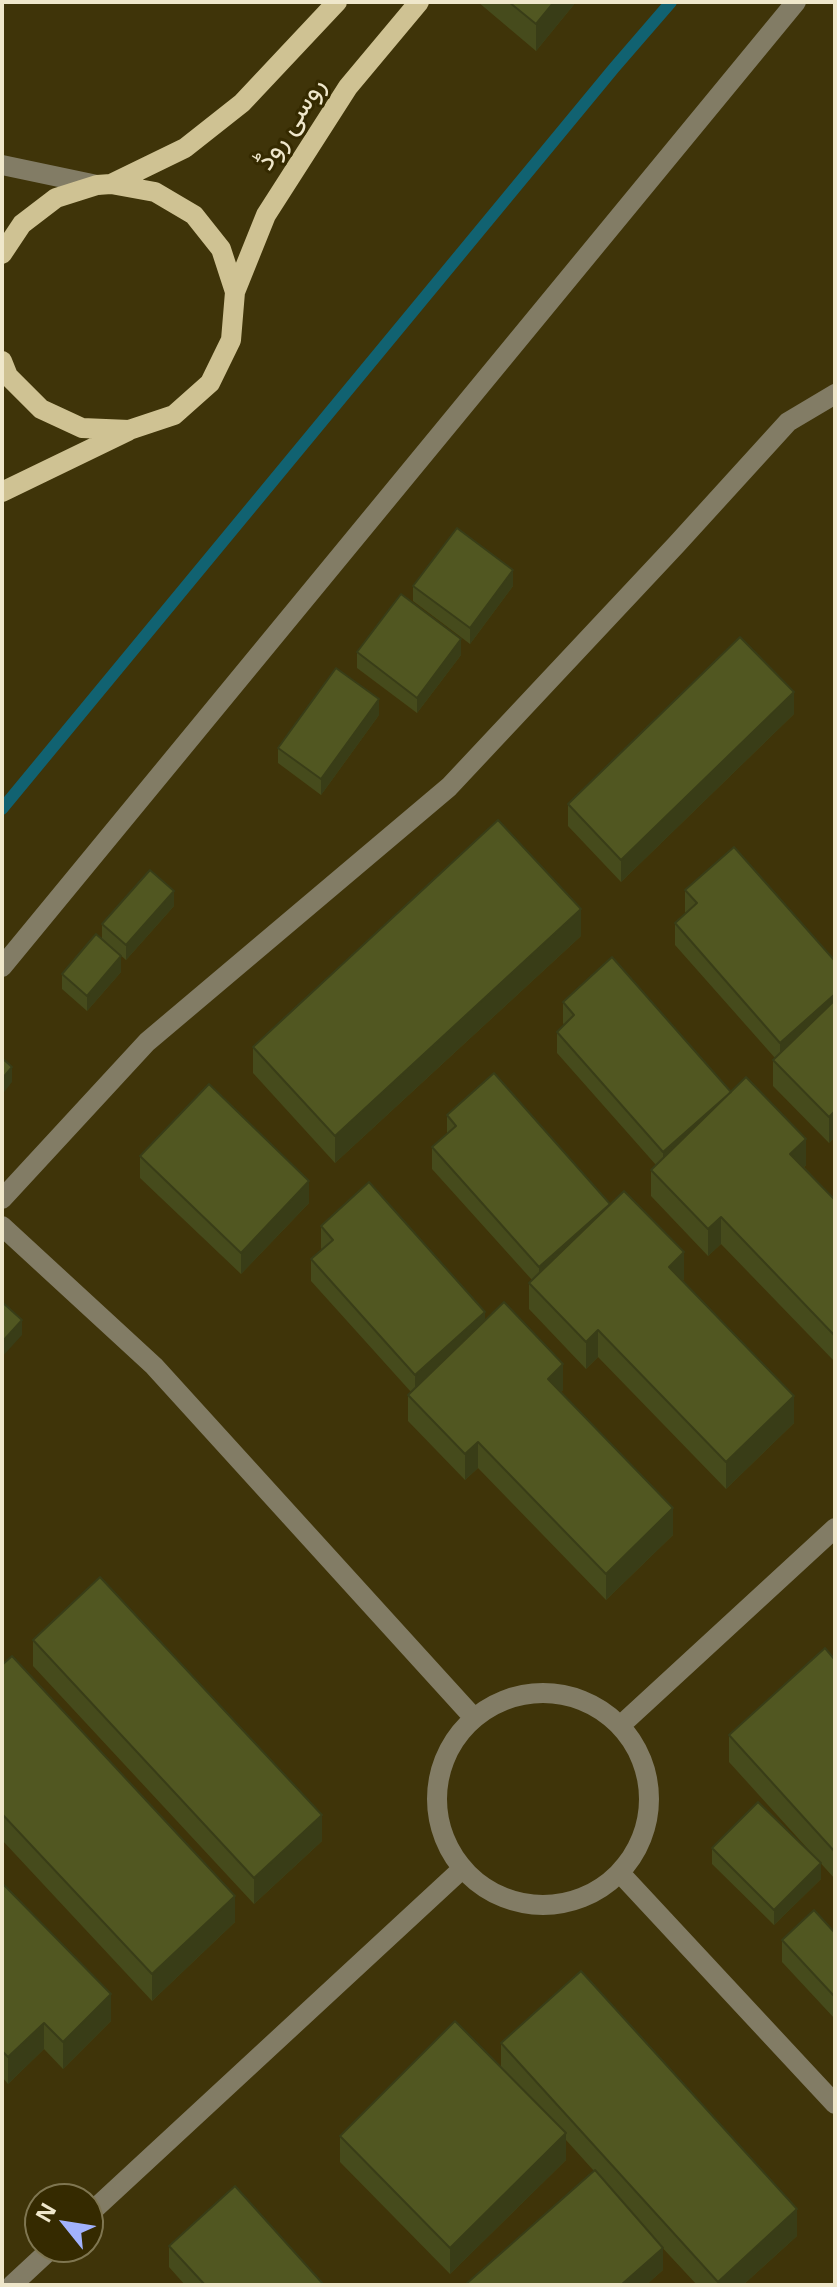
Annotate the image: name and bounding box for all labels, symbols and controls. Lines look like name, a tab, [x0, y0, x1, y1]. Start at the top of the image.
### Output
street label: روسی روڈ	[249, 71, 333, 177]
north arrow	[24, 2183, 104, 2263]
text: N	[27, 2197, 62, 2227]

